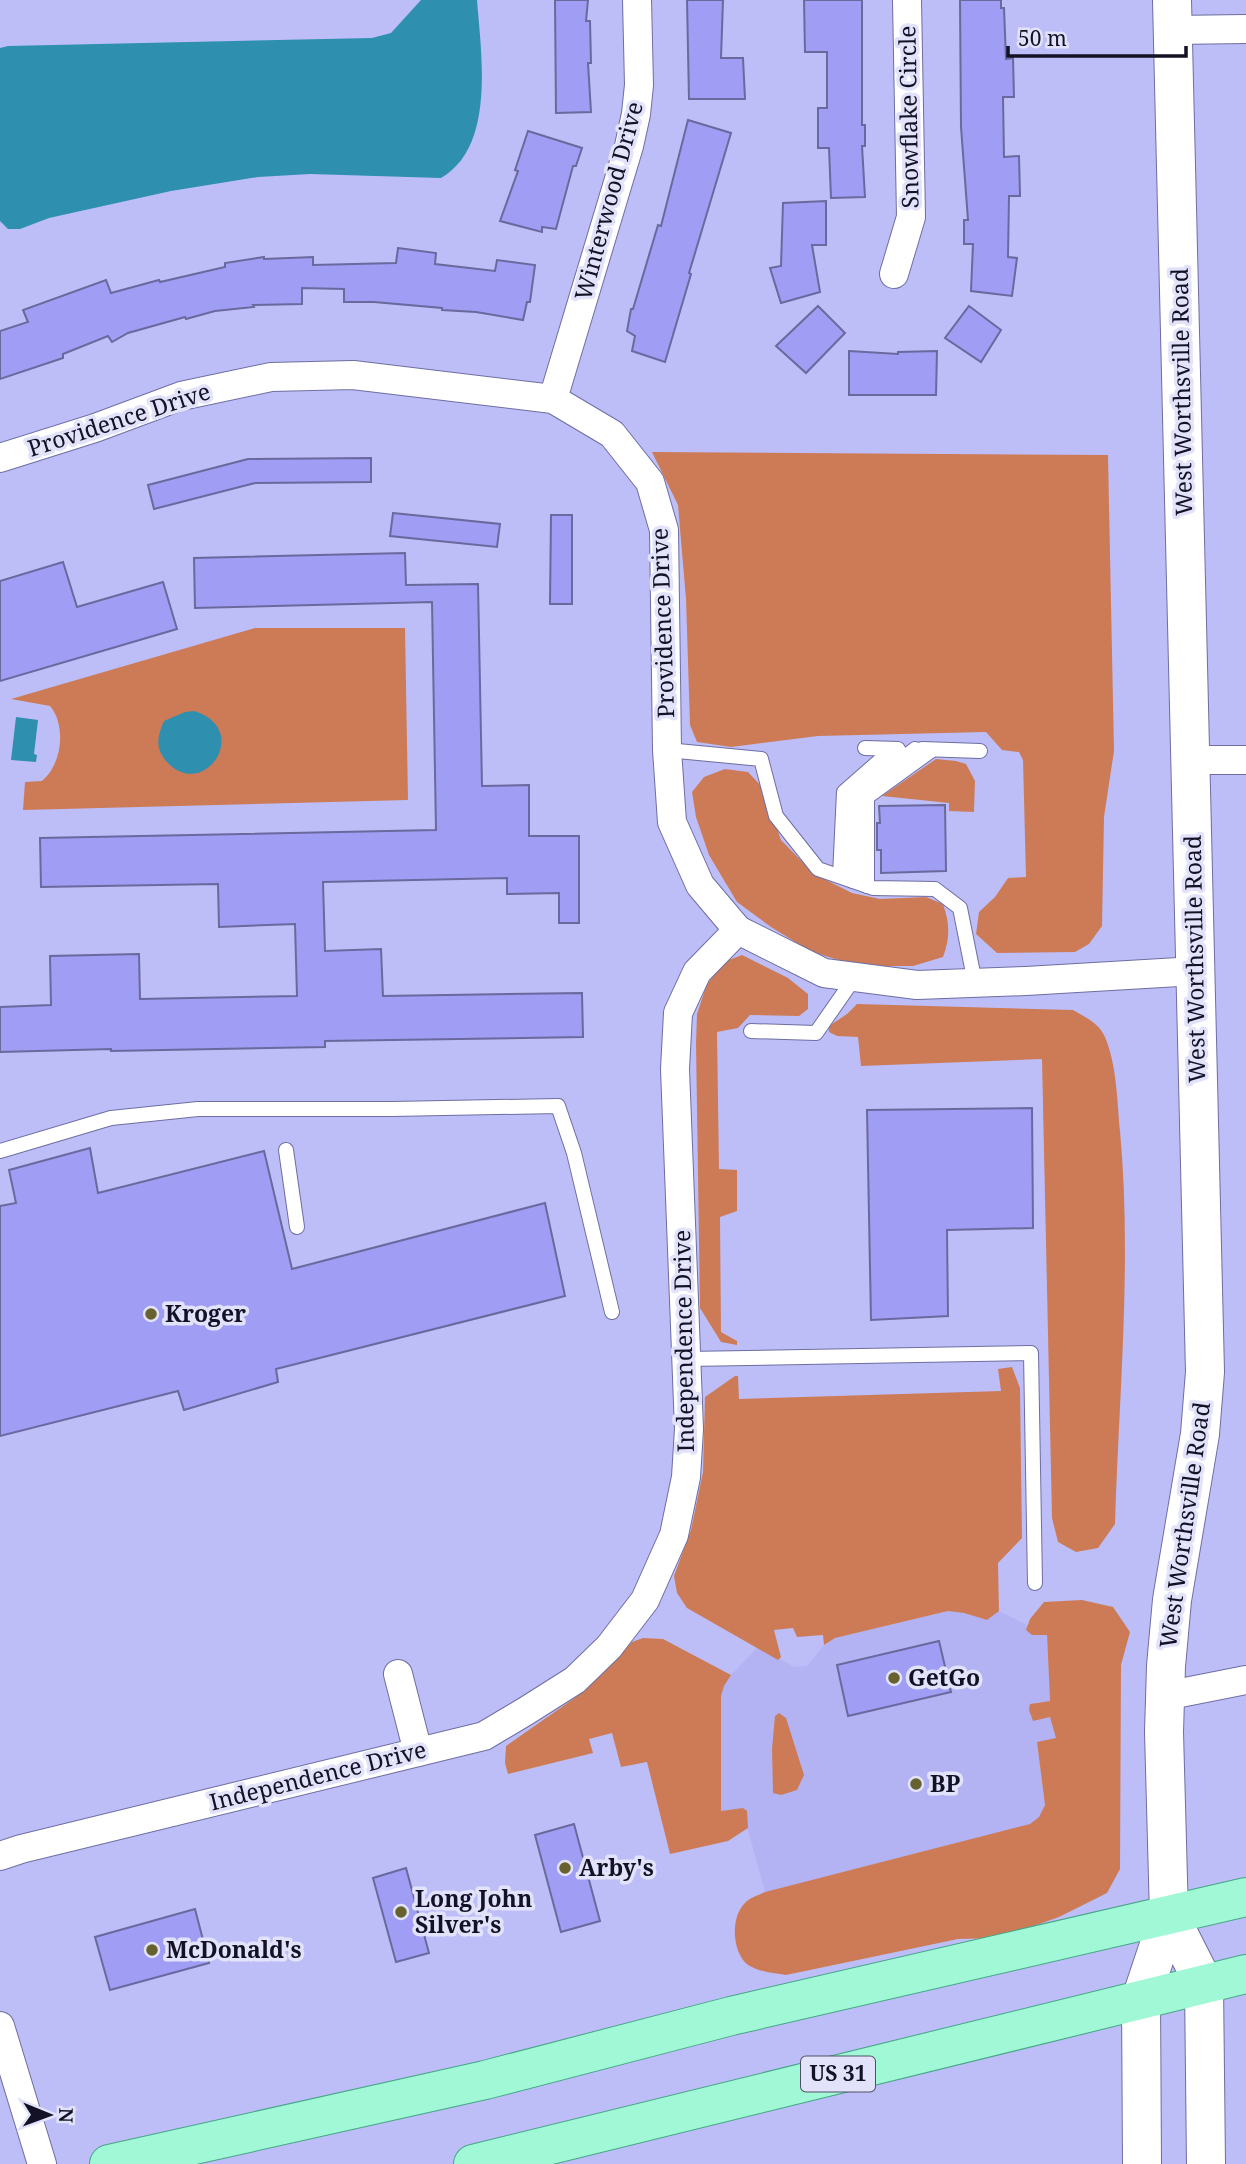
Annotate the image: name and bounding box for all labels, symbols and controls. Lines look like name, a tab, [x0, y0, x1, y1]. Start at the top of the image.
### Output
scale bar	[1008, 14, 1186, 58]
text: 50 m	[1018, 24, 1067, 52]
street label: Snowflake Circle	[890, 25, 926, 209]
street label: Winterwood Drive	[566, 98, 650, 304]
street label: West Worthsville Road	[1163, 268, 1199, 516]
street label: Providence Drive	[23, 374, 214, 464]
street label: Providence Drive	[643, 527, 681, 719]
street label: West Worthsville Road	[1176, 835, 1212, 1083]
street label: Independence Drive	[665, 1230, 701, 1452]
place label: Kroger	[165, 1297, 246, 1329]
marker: Kroger	[143, 1306, 159, 1322]
street label: West Worthsville Road	[1151, 1400, 1217, 1650]
place label: GetGo	[908, 1661, 980, 1693]
marker: GetGo	[886, 1670, 902, 1686]
street label: Independence Drive	[206, 1733, 430, 1817]
place label: BP	[930, 1767, 960, 1799]
marker: BP	[908, 1776, 924, 1792]
place label: Arby's	[579, 1851, 654, 1883]
marker: Arby's	[557, 1860, 573, 1876]
place label: Long John Silver's	[415, 1882, 532, 1940]
marker: Long John Silver's	[393, 1904, 409, 1920]
place label: McDonald's	[166, 1933, 302, 1965]
marker: McDonald's	[144, 1942, 160, 1958]
road number: US 31	[801, 2056, 875, 2092]
north arrow	[14, 2080, 84, 2150]
text: N	[53, 2108, 79, 2123]

